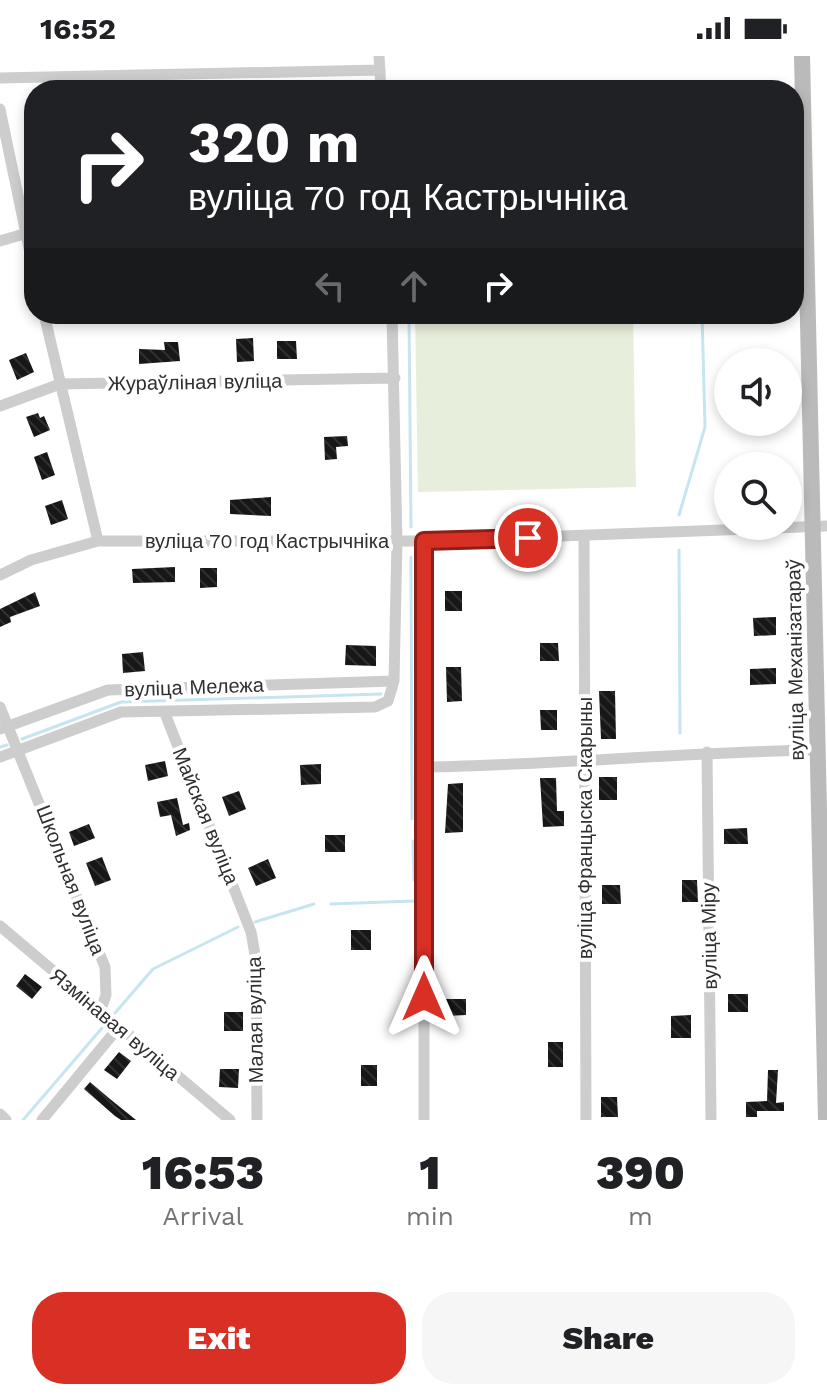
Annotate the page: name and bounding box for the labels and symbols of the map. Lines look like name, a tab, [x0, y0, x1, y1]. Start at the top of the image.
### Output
street label: Жураўліная вуліца	[107, 368, 283, 396]
pin	[494, 504, 562, 572]
street label: вуліца 70 год Кастрычніка	[145, 529, 390, 553]
street label: вуліца Механізатараў	[781, 559, 809, 761]
street label: вуліца Мележа	[124, 673, 265, 701]
street label: вуліца Францыска Скарыны	[573, 697, 597, 959]
street label: Майская вуліца	[168, 744, 245, 889]
street label: Школьная вуліца	[31, 802, 111, 959]
street label: вуліца Міру	[696, 882, 722, 990]
street label: Малая вуліца	[242, 955, 268, 1084]
position arrow	[382, 955, 466, 1039]
street label: Язмінавая вуліца	[45, 963, 185, 1086]

